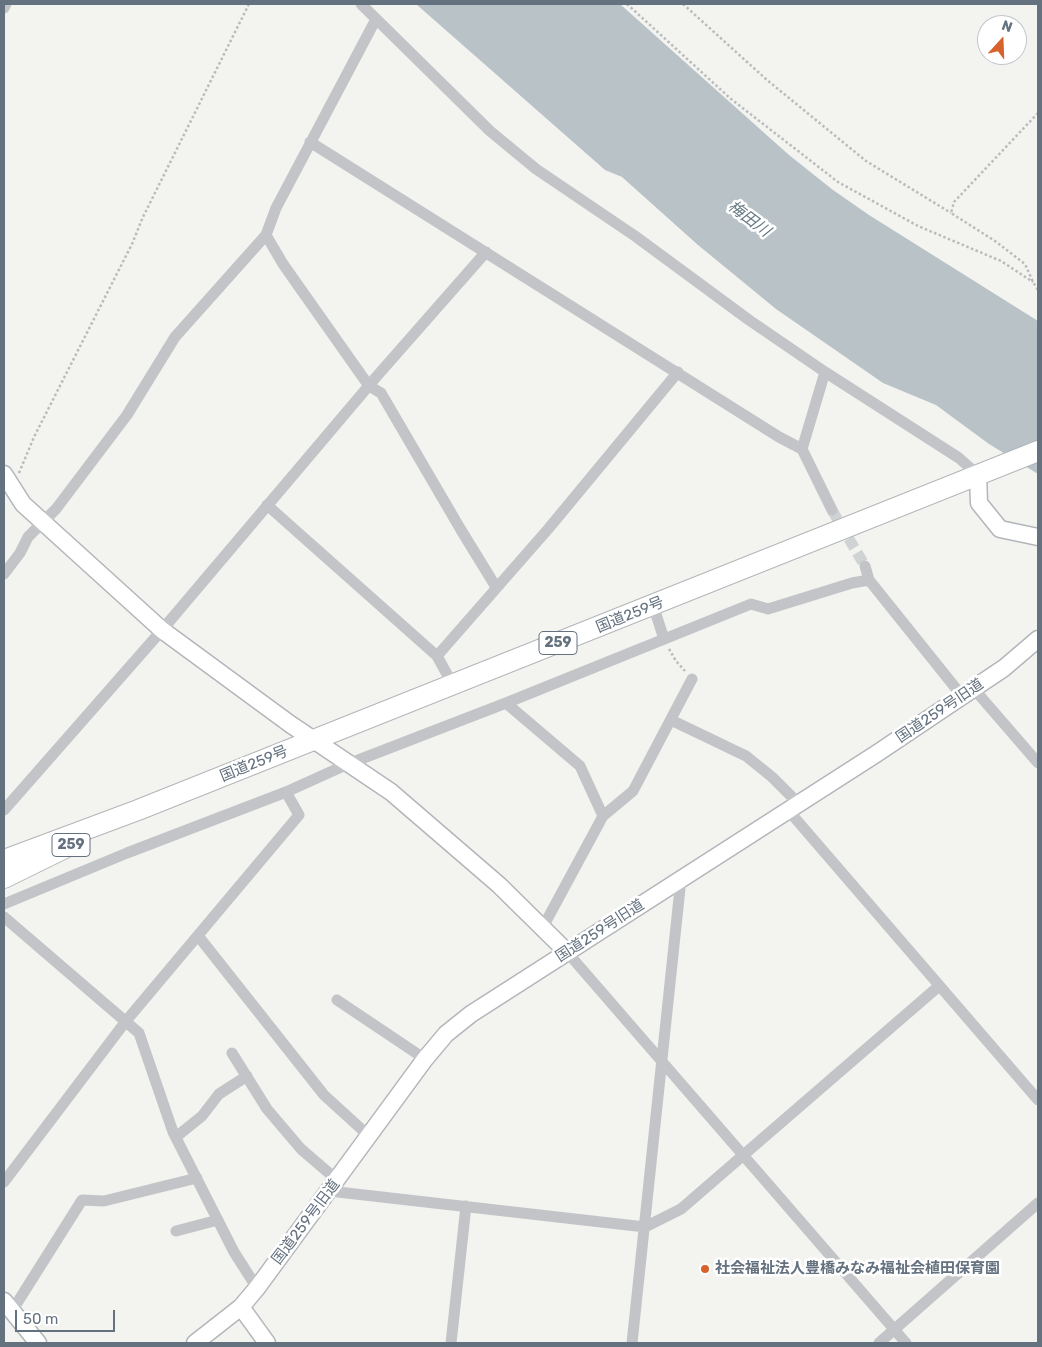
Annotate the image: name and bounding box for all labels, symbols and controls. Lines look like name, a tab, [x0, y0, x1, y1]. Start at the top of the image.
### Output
north arrow	[977, 15, 1027, 65]
text: N	[999, 17, 1015, 36]
water label: 梅田川	[724, 197, 774, 241]
street label: 国道259号	[593, 593, 667, 637]
road number: 259	[539, 632, 577, 654]
street label: 国道259号旧道	[893, 675, 987, 747]
street label: 国道259号	[217, 742, 291, 786]
road number: 259	[52, 834, 90, 856]
street label: 国道259号旧道	[552, 896, 648, 966]
street label: 国道259号旧道	[268, 1176, 344, 1268]
place label: 社会福祉法人豊橋みなみ福祉会植田保育園	[715, 1260, 1000, 1278]
marker: 社会福祉法人豊橋みなみ福祉会植田保育園	[699, 1263, 711, 1275]
scale bar	[18, 1300, 118, 1332]
text: 50 m	[23, 1310, 58, 1328]

